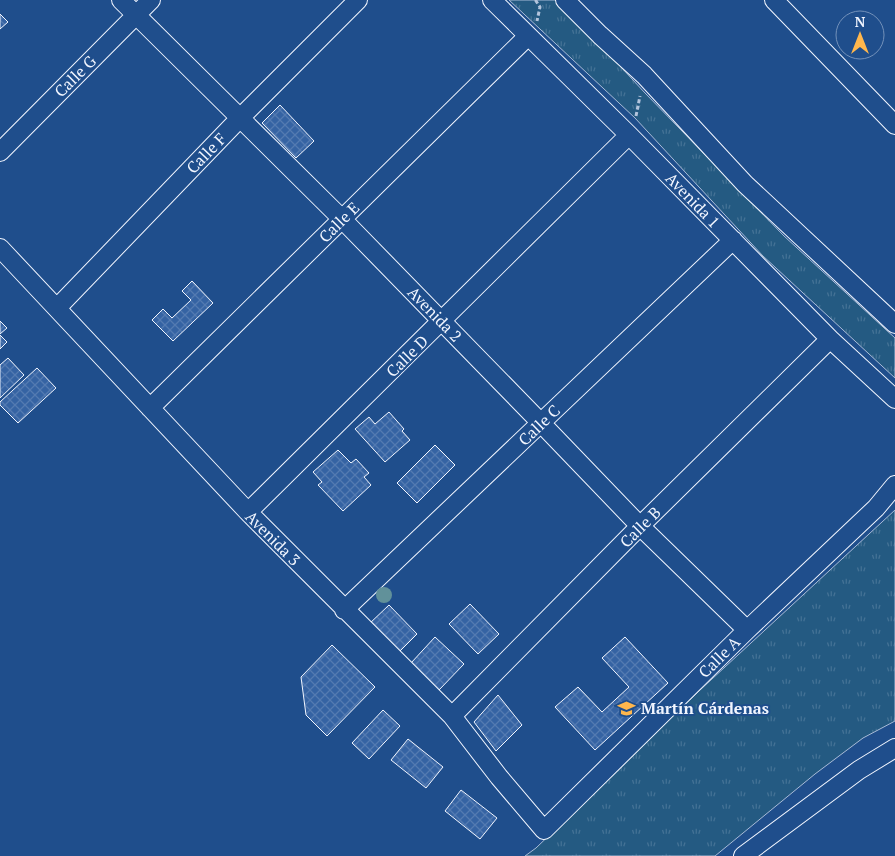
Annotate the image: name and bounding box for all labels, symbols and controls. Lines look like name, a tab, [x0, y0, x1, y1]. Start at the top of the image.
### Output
north arrow	[835, 10, 885, 60]
text: N	[855, 12, 866, 31]
street label: Calle G	[49, 50, 101, 102]
street label: Calle F	[181, 128, 231, 178]
street label: Avenida 1	[661, 167, 725, 233]
street label: Calle E	[314, 197, 364, 247]
street label: Avenida 2	[403, 281, 467, 347]
street label: Calle D	[381, 330, 433, 382]
street label: Calle C	[513, 400, 565, 450]
street label: Calle B	[615, 502, 665, 552]
street label: Avenida 3	[241, 506, 305, 570]
street label: Calle A	[693, 631, 745, 683]
place label: Martín Cárdenas	[641, 697, 769, 719]
school or university icon: Martín Cárdenas	[617, 698, 637, 718]

